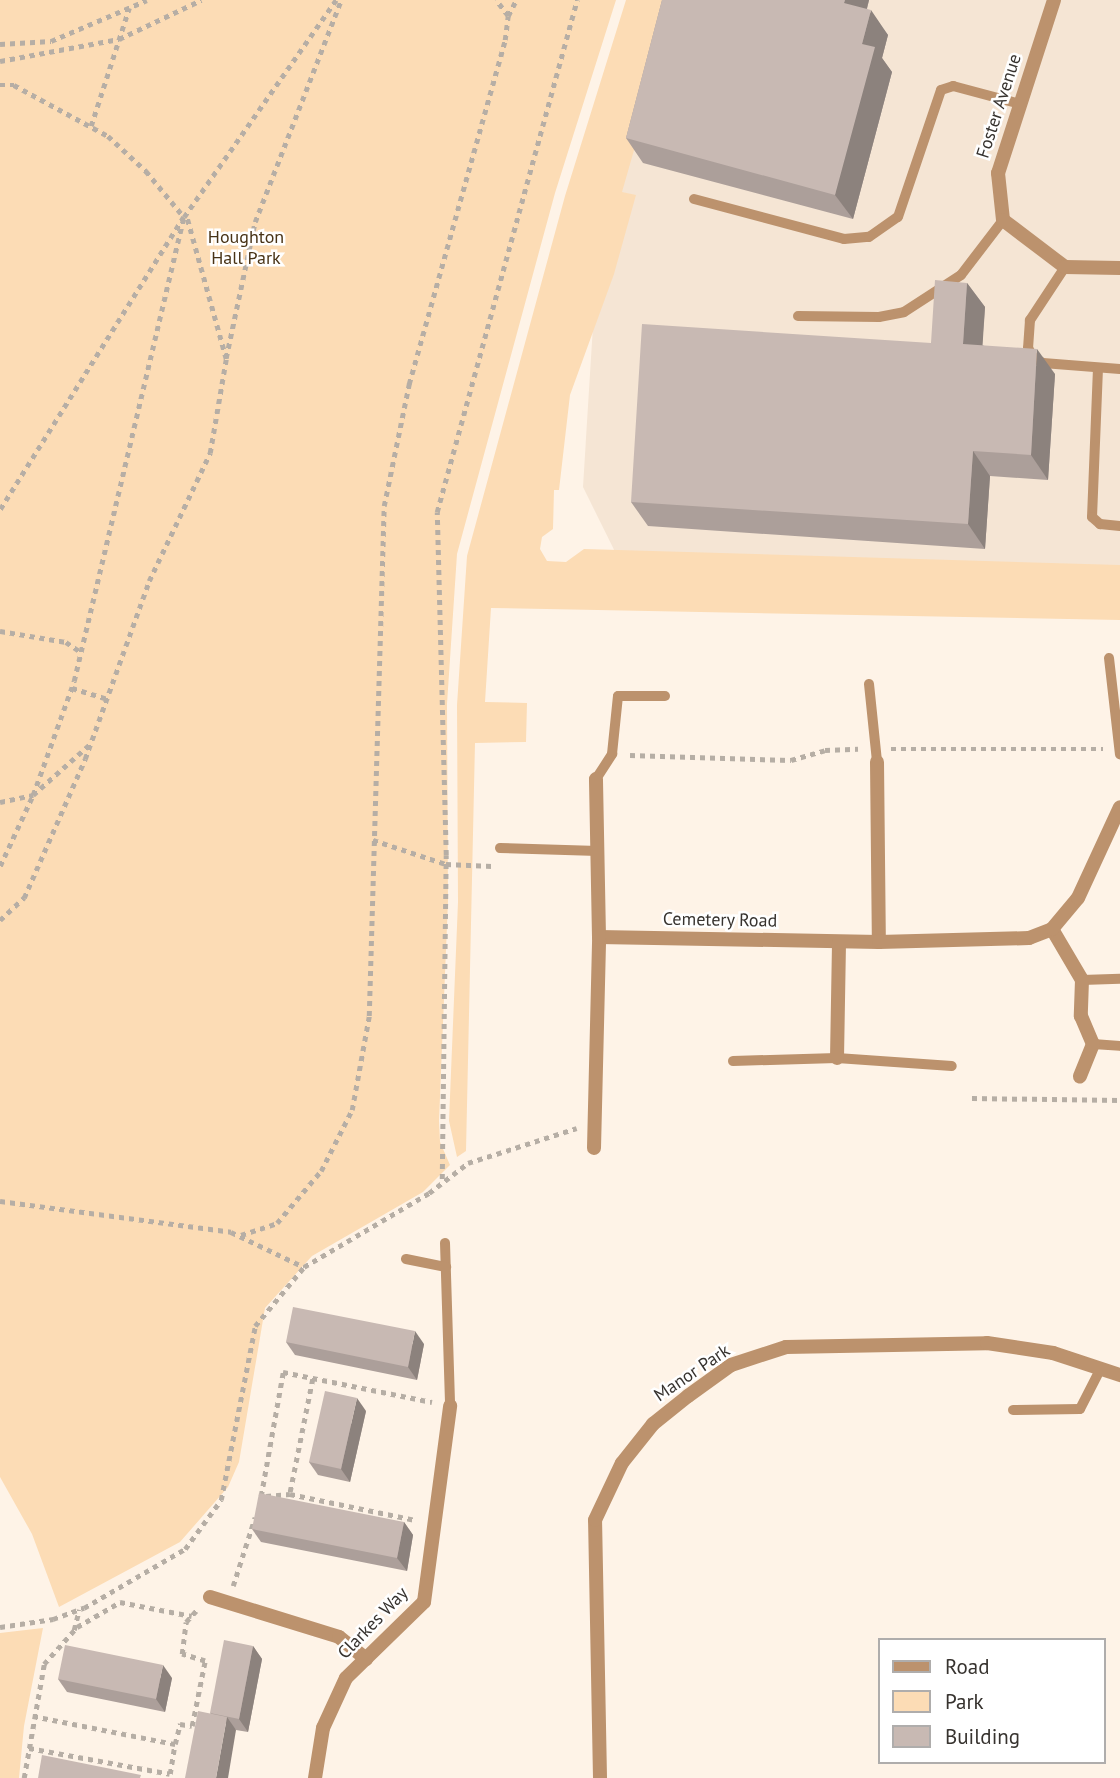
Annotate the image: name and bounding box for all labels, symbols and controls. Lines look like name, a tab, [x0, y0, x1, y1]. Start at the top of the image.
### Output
street label: Foster Avenue	[972, 51, 1026, 161]
park label: Houghton Hall Park	[208, 227, 284, 270]
street label: Cemetery Road	[662, 908, 778, 932]
street label: Manor Park	[650, 1340, 734, 1406]
street label: Clarkes Way	[333, 1582, 413, 1664]
legend	[878, 1638, 1106, 1764]
text: Road	[945, 1653, 989, 1680]
text: Park	[945, 1688, 984, 1715]
text: Building	[945, 1723, 1020, 1750]

